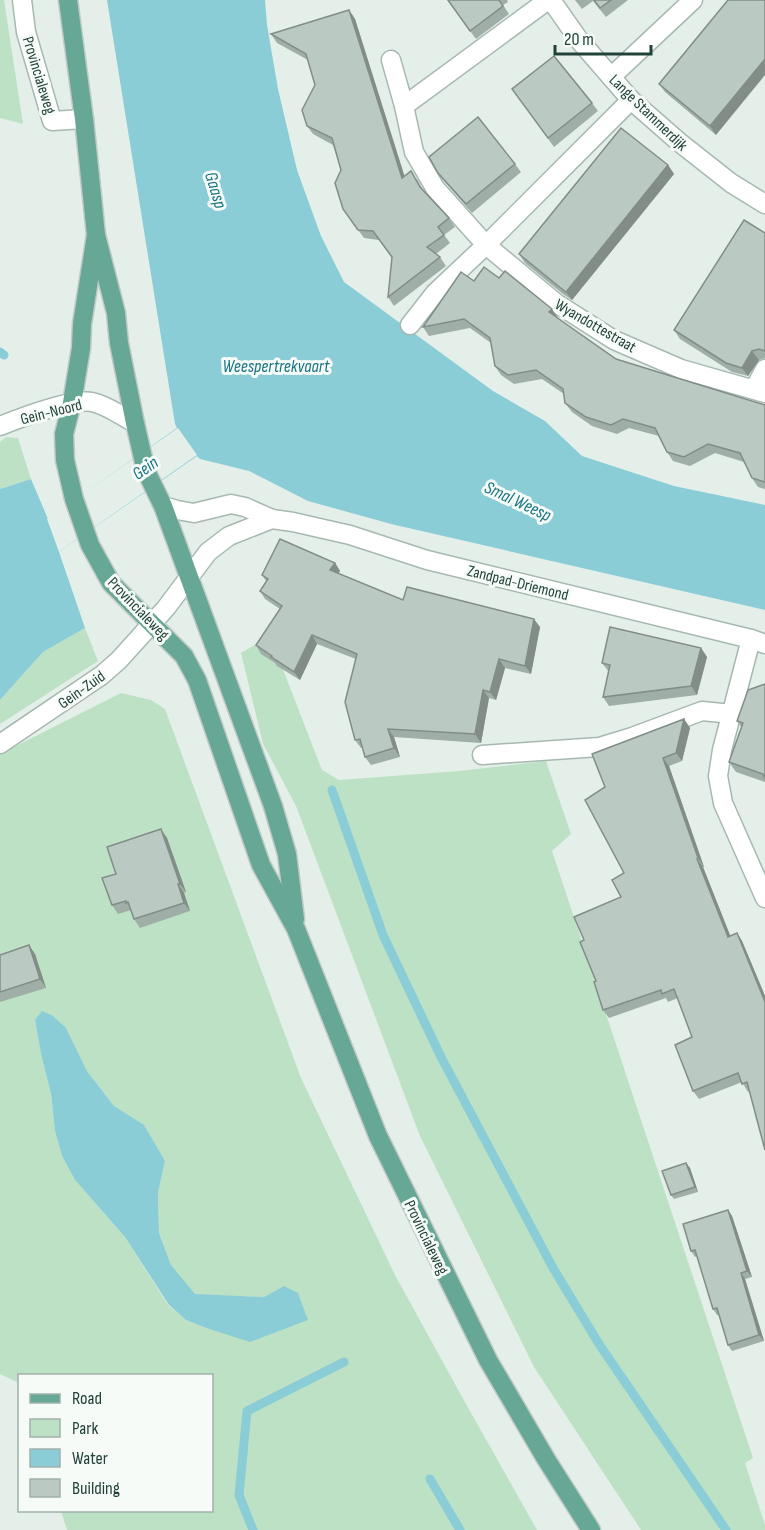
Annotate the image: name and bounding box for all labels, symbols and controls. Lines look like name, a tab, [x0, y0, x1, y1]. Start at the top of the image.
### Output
scale bar	[555, 18, 651, 56]
text: 20 m	[564, 29, 594, 50]
street label: Provincialeweg	[18, 34, 59, 117]
street label: Lange Stammerdijk	[605, 71, 691, 155]
water label: Gaasp	[200, 169, 231, 212]
street label: Wyandottestraat	[551, 295, 639, 357]
water label: Weespertrekvaart	[223, 356, 330, 377]
street label: Gein-Noord	[19, 396, 84, 429]
water label: Gein	[128, 452, 163, 485]
water label: Smal Weesp	[481, 477, 555, 526]
street label: Zandpad-Driemond	[465, 562, 570, 605]
street label: Provincialeweg	[103, 574, 173, 645]
street label: Gein-Zuid	[55, 667, 109, 713]
street label: Provincialeweg	[400, 1197, 452, 1278]
legend	[18, 1374, 213, 1512]
text: Road	[72, 1388, 102, 1409]
text: Park	[72, 1418, 98, 1439]
text: Water	[72, 1448, 108, 1469]
text: Building	[72, 1478, 120, 1499]

